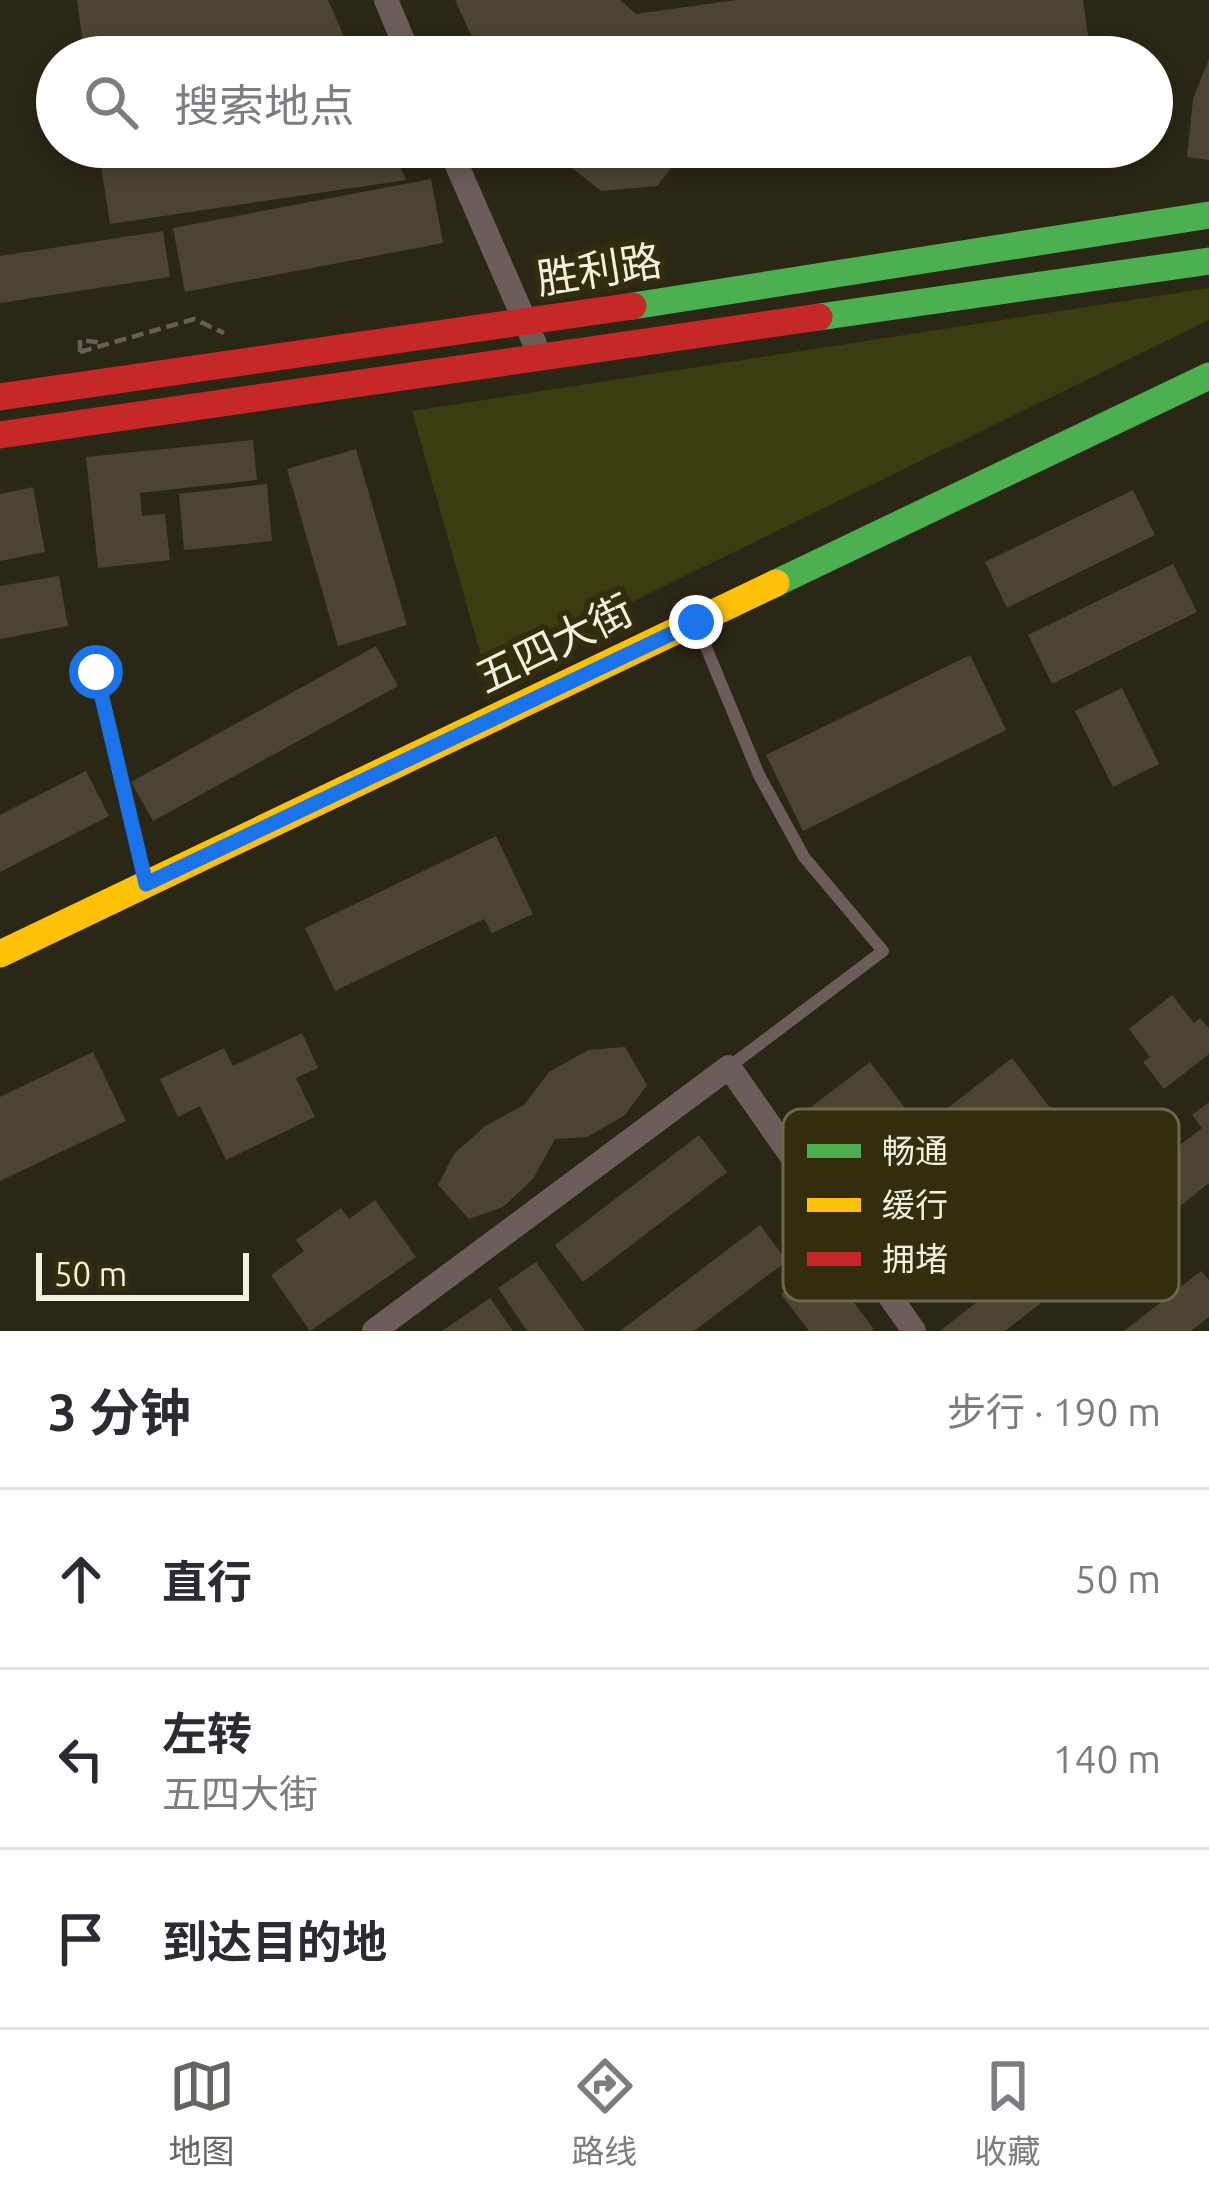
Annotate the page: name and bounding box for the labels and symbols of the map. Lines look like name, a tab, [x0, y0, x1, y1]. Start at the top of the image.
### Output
street label: 胜利路	[533, 236, 665, 302]
street label: 五四大街	[468, 585, 640, 701]
route end	[669, 595, 723, 649]
route start	[69, 645, 123, 699]
legend	[783, 1109, 1179, 1301]
text: 畅通	[882, 1132, 948, 1169]
text: 缓行	[882, 1186, 948, 1223]
text: 拥堵	[882, 1240, 948, 1277]
scale bar	[36, 1247, 249, 1300]

